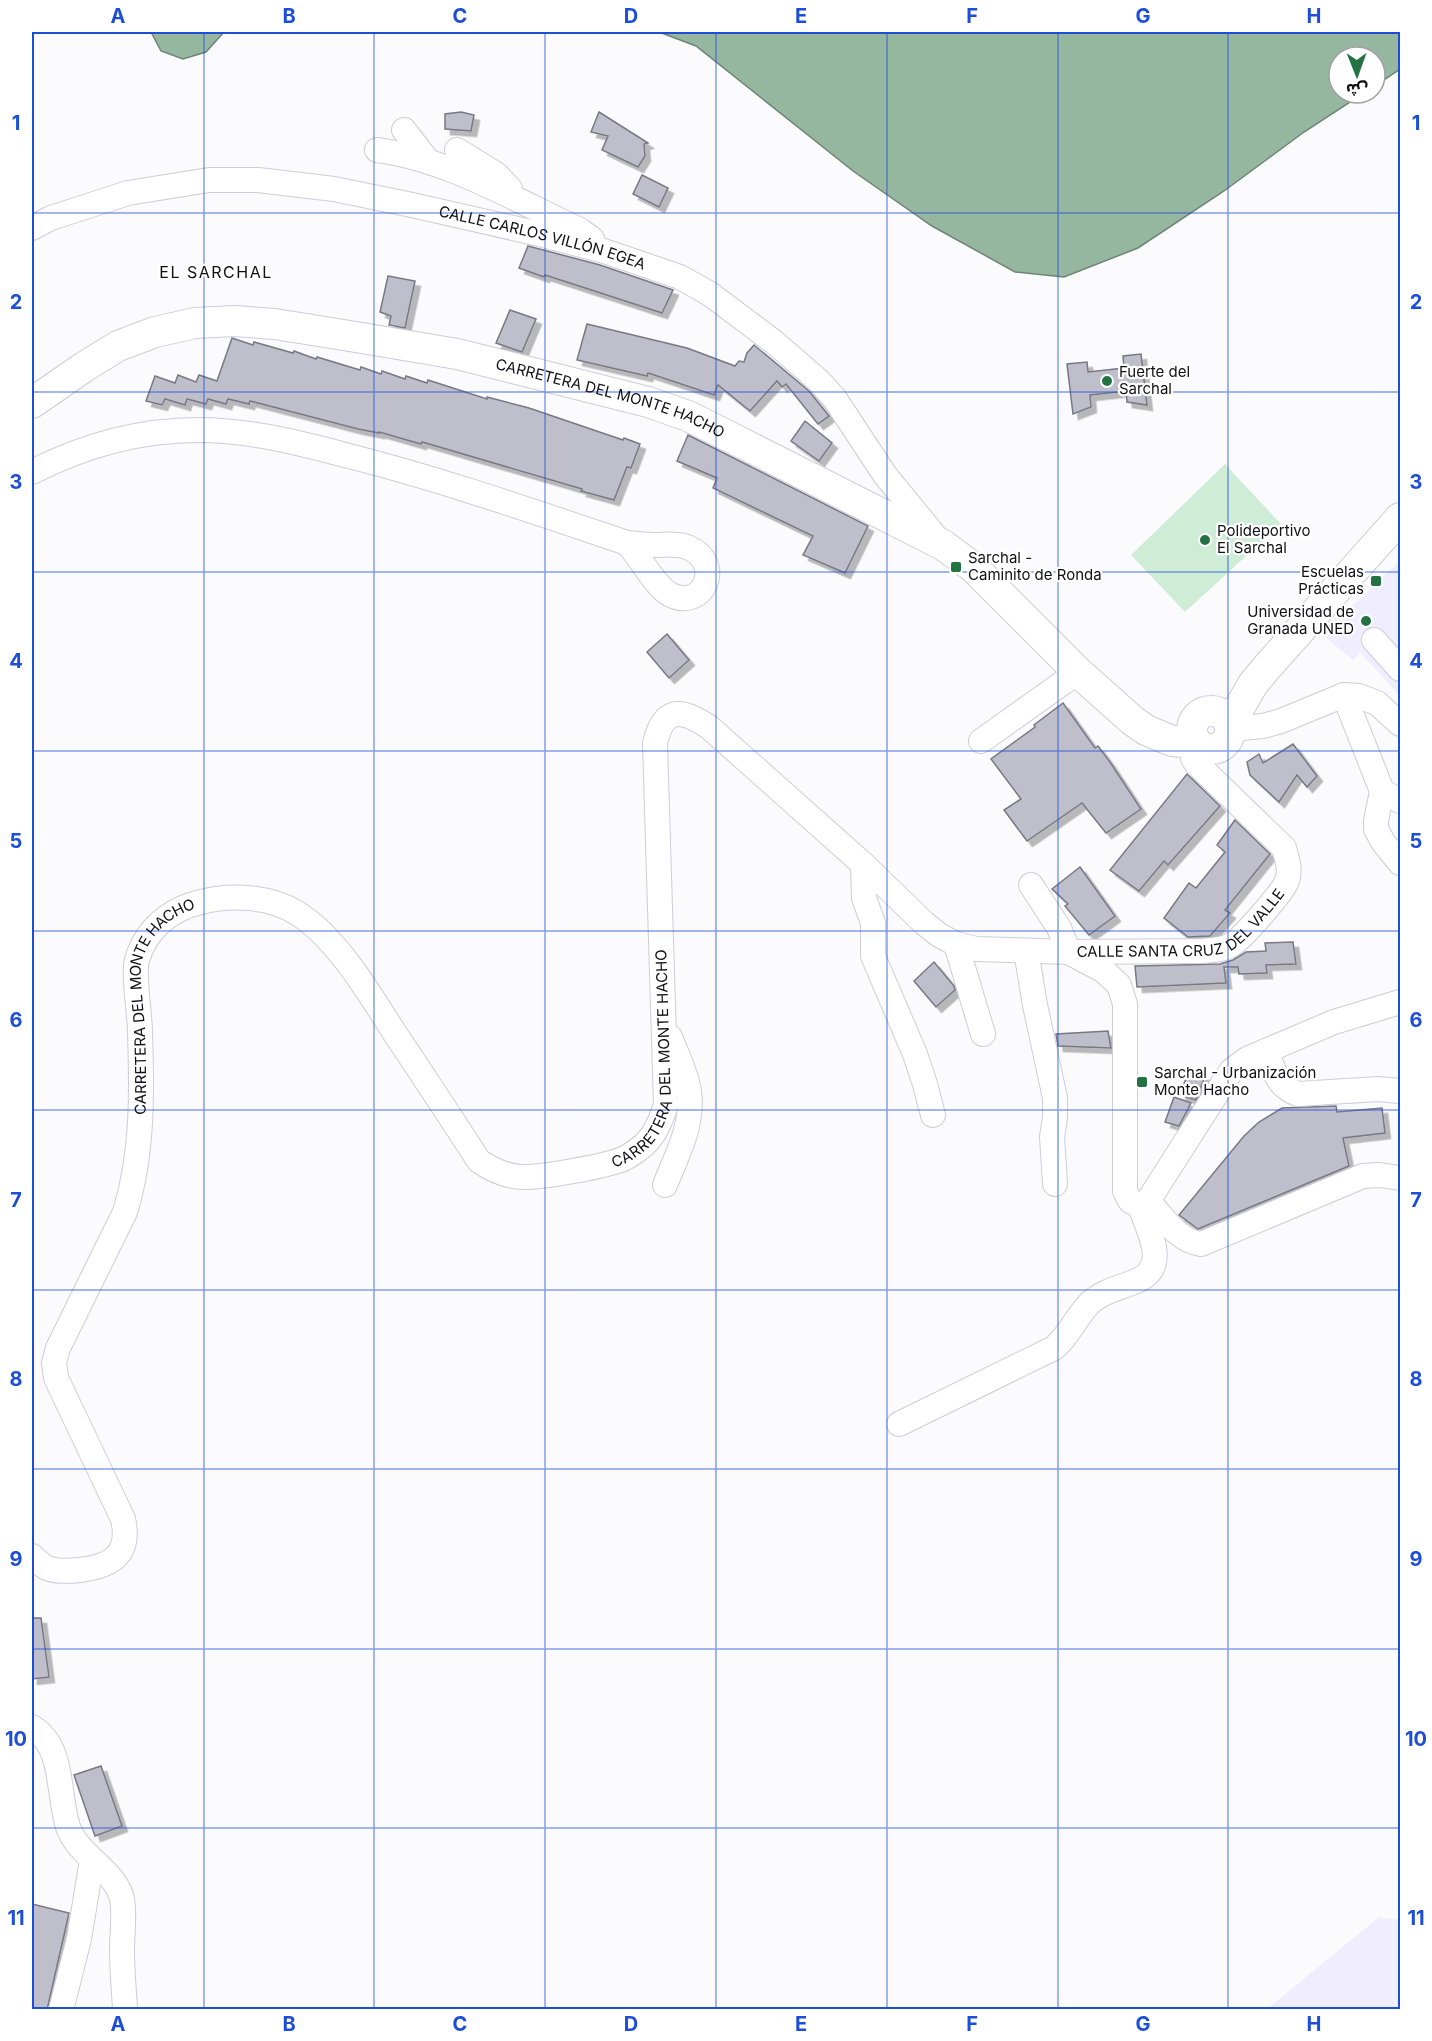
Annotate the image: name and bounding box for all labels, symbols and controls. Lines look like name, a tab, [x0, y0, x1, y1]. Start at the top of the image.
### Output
text: A	[111, 4, 126, 28]
text: B	[282, 4, 296, 28]
text: C	[453, 4, 467, 28]
text: D	[624, 4, 638, 28]
text: E	[795, 4, 807, 28]
text: F	[966, 4, 978, 28]
text: G	[1135, 4, 1151, 28]
text: H	[1307, 4, 1321, 28]
north arrow	[1327, 45, 1387, 105]
text: ش	[1346, 80, 1368, 100]
text: 1	[12, 111, 20, 135]
text: 1	[1412, 111, 1420, 135]
street label: CALLE CARLOS VILLÓN EGEA	[437, 201, 648, 274]
district label: EL SARCHAL	[159, 262, 273, 282]
text: 2	[10, 290, 22, 314]
text: 2	[1410, 290, 1422, 314]
street label: CARRETERA DEL MONTE HACHO	[494, 354, 728, 442]
place label: Fuerte del Sarchal	[1119, 362, 1190, 398]
marker: Fuerte del Sarchal	[1100, 374, 1114, 388]
text: 3	[10, 470, 22, 494]
text: 3	[1410, 470, 1422, 494]
place label: Polideportivo El Sarchal	[1217, 521, 1310, 557]
marker: Polideportivo El Sarchal	[1198, 533, 1212, 547]
place label: Sarchal - Caminito de Ronda	[968, 548, 1102, 584]
marker: Sarchal - Caminito de Ronda	[949, 560, 963, 574]
place label: Escuelas Prácticas	[1298, 562, 1364, 598]
marker: Escuelas Prácticas	[1369, 574, 1383, 588]
place label: Universidad de Granada UNED	[1247, 602, 1354, 638]
marker: Universidad de Granada UNED	[1359, 614, 1373, 628]
text: 4	[9, 649, 23, 673]
text: 4	[1409, 649, 1423, 673]
text: 5	[10, 829, 22, 853]
text: 5	[1410, 829, 1422, 853]
street label: CALLE SANTA CRUZ DEL VALLE	[1077, 885, 1288, 961]
street label: CARRETERA DEL MONTE HACHO	[126, 894, 197, 1115]
street label: CARRETERA DEL MONTE HACHO	[609, 949, 676, 1171]
text: 6	[10, 1008, 23, 1032]
text: 6	[1410, 1008, 1423, 1032]
place label: Sarchal - Urbanización Monte Hacho	[1154, 1063, 1316, 1099]
marker: Sarchal - Urbanización Monte Hacho	[1135, 1075, 1149, 1089]
text: 7	[10, 1188, 22, 1212]
text: 7	[1410, 1188, 1422, 1212]
text: 8	[9, 1367, 23, 1391]
text: 8	[1409, 1367, 1423, 1391]
text: 9	[10, 1547, 23, 1571]
text: 9	[1410, 1547, 1423, 1571]
text: 10	[5, 1727, 27, 1751]
text: 10	[1405, 1727, 1427, 1751]
text: 11	[7, 1906, 25, 1930]
text: 11	[1407, 1906, 1425, 1930]
text: A	[111, 2012, 126, 2036]
text: B	[282, 2012, 296, 2036]
text: C	[453, 2012, 467, 2036]
text: D	[624, 2012, 638, 2036]
text: E	[795, 2012, 807, 2036]
text: F	[966, 2012, 978, 2036]
text: G	[1135, 2012, 1151, 2036]
text: H	[1307, 2012, 1321, 2036]

